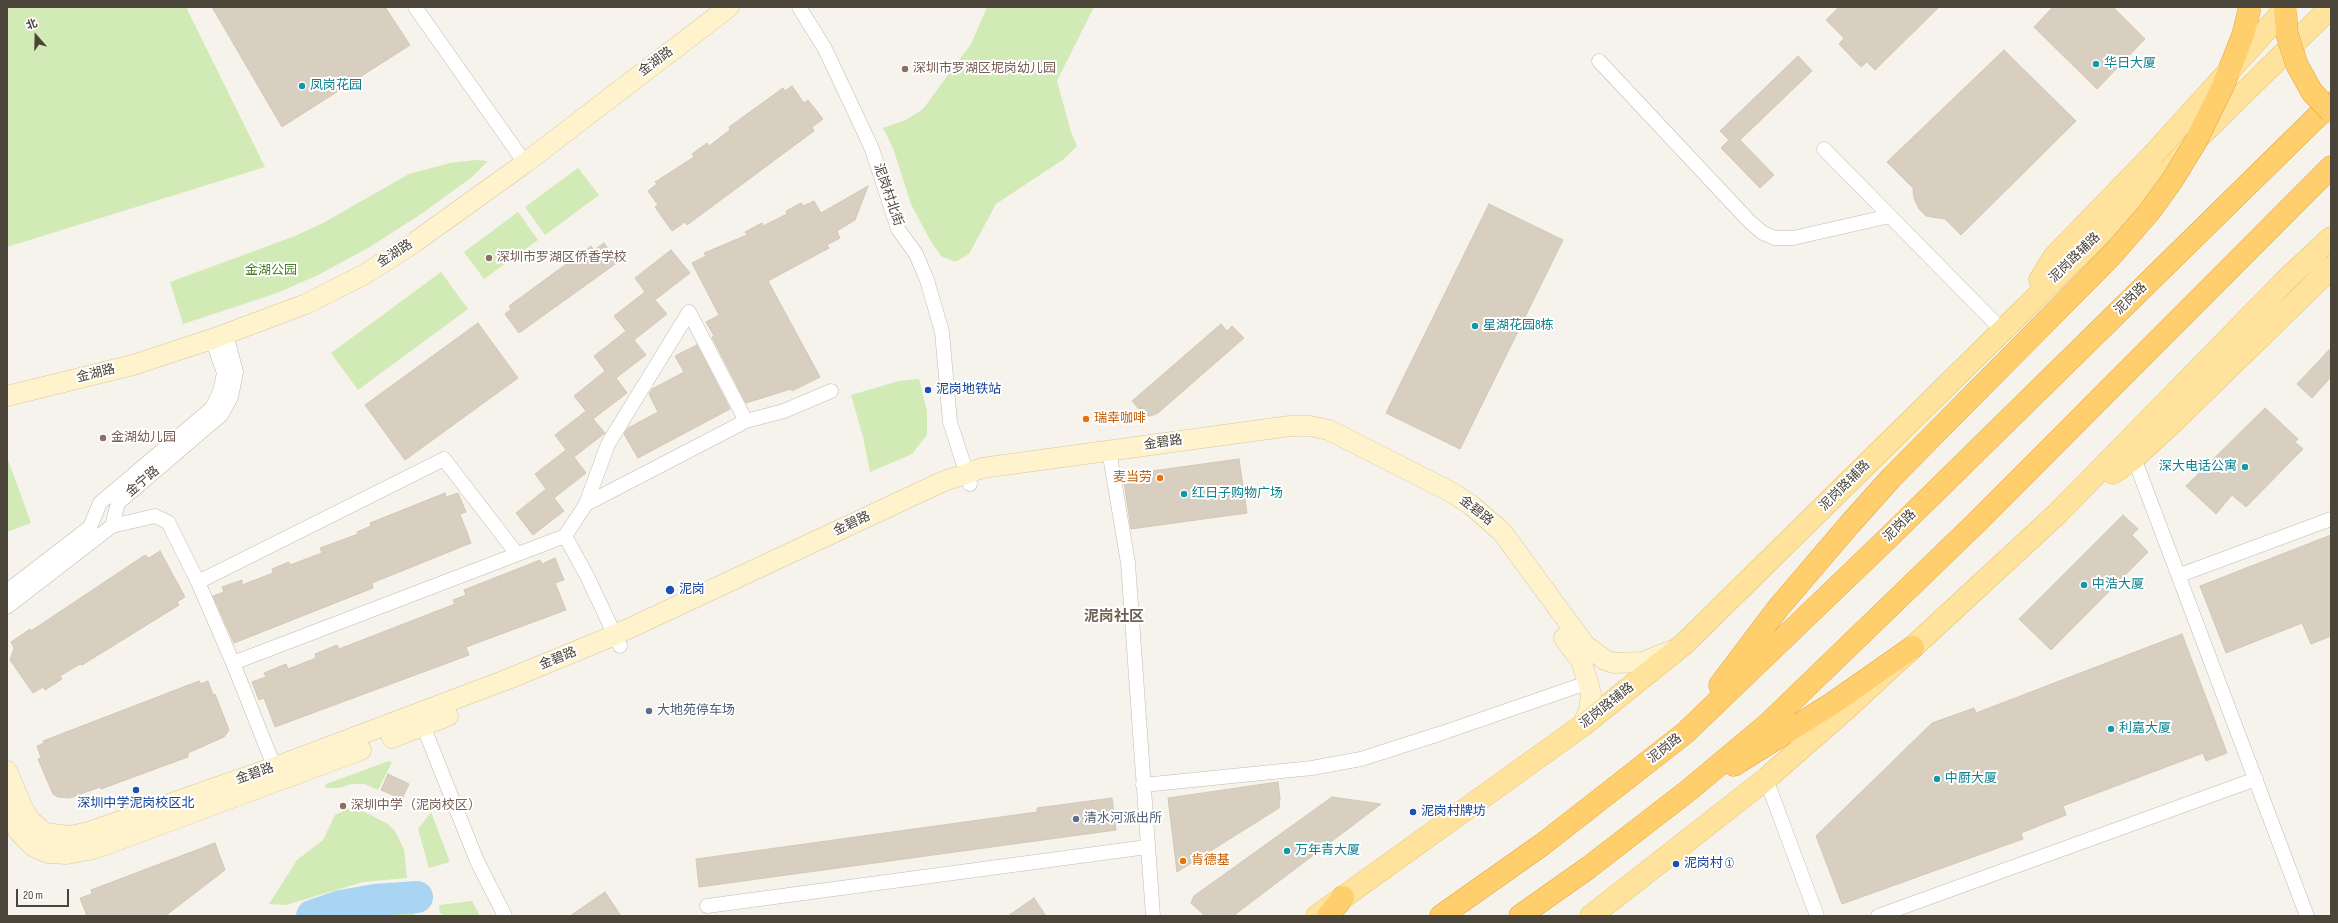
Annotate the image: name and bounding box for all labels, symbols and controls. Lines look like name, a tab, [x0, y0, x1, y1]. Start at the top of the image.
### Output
north arrow	[16, 16, 56, 56]
text: 北	[24, 16, 39, 32]
street label: 金湖路	[636, 44, 676, 80]
place label: 华日大厦	[2104, 56, 2156, 72]
marker: 华日大厦	[2091, 59, 2101, 69]
place label: 深圳市罗湖区坭岗幼儿园	[913, 61, 1056, 77]
marker: 深圳市罗湖区坭岗幼儿园	[900, 64, 910, 74]
place label: 凤岗花园	[310, 78, 362, 94]
marker: 凤岗花园	[297, 81, 307, 91]
street label: 泥岗村北街	[870, 162, 906, 228]
street label: 泥岗路辅路	[2046, 230, 2104, 286]
street label: 金湖路	[374, 237, 416, 271]
place label: 深圳市罗湖区侨香学校	[497, 250, 627, 266]
marker: 深圳市罗湖区侨香学校	[484, 253, 494, 263]
park label: 金湖公园	[245, 263, 297, 279]
street label: 泥岗路	[2112, 280, 2150, 318]
place label: 星湖花园8栋	[1483, 318, 1554, 334]
marker: 星湖花园8栋	[1470, 321, 1480, 331]
street label: 金湖路	[75, 362, 117, 386]
place label: 泥岗地铁站	[936, 382, 1001, 398]
marker: 泥岗地铁站	[923, 385, 933, 395]
place label: 瑞幸咖啡	[1094, 411, 1146, 427]
marker: 瑞幸咖啡	[1081, 414, 1091, 424]
place label: 金湖幼儿园	[111, 430, 176, 446]
marker: 金湖幼儿园	[98, 433, 108, 443]
street label: 金碧路	[1143, 433, 1183, 453]
street label: 泥岗路辅路	[1817, 458, 1873, 514]
place label: 深大电话公寓	[2159, 459, 2237, 475]
marker: 深大电话公寓	[2240, 462, 2250, 472]
street label: 金宁路	[123, 463, 163, 501]
place label: 麦当劳	[1113, 470, 1152, 486]
marker: 麦当劳	[1155, 473, 1165, 483]
place label: 红日子购物广场	[1192, 486, 1283, 502]
marker: 红日子购物广场	[1179, 489, 1189, 499]
street label: 金碧路	[1456, 493, 1496, 529]
street label: 泥岗路	[1881, 507, 1919, 545]
street label: 金碧路	[831, 509, 873, 539]
place label: 中浩大厦	[2092, 577, 2144, 593]
marker: 中浩大厦	[2079, 580, 2089, 590]
place label: 泥岗	[679, 582, 705, 598]
marker: 泥岗	[664, 584, 676, 596]
district label: 泥岗社区	[1084, 608, 1144, 626]
street label: 金碧路	[537, 644, 579, 674]
street label: 泥岗路辅路	[1577, 680, 1637, 732]
place label: 大地苑停车场	[657, 703, 735, 719]
marker: 大地苑停车场	[644, 706, 654, 716]
place label: 利嘉大厦	[2119, 721, 2171, 737]
marker: 利嘉大厦	[2106, 724, 2116, 734]
street label: 泥岗路	[1645, 731, 1685, 767]
street label: 金碧路	[234, 760, 276, 788]
place label: 中厨大厦	[1945, 771, 1997, 787]
marker: 中厨大厦	[1932, 774, 1942, 784]
marker: 深圳中学泥岗校区北	[131, 785, 141, 795]
place label: 深圳中学泥岗校区北	[78, 796, 194, 812]
place label: 深圳中学（泥岗校区）	[351, 798, 481, 814]
marker: 深圳中学（泥岗校区）	[338, 801, 348, 811]
place label: 泥岗村牌坊	[1421, 804, 1486, 820]
marker: 泥岗村牌坊	[1408, 807, 1418, 817]
place label: 清水河派出所	[1084, 811, 1162, 827]
marker: 清水河派出所	[1071, 814, 1081, 824]
place label: 万年青大厦	[1295, 843, 1360, 859]
marker: 万年青大厦	[1282, 846, 1292, 856]
place label: 肯德基	[1191, 853, 1230, 869]
marker: 肯德基	[1178, 856, 1188, 866]
place label: 泥岗村 ①	[1684, 856, 1734, 872]
marker: 泥岗村 ①	[1671, 859, 1681, 869]
scale bar	[18, 881, 71, 907]
text: 20 m	[23, 888, 43, 903]

